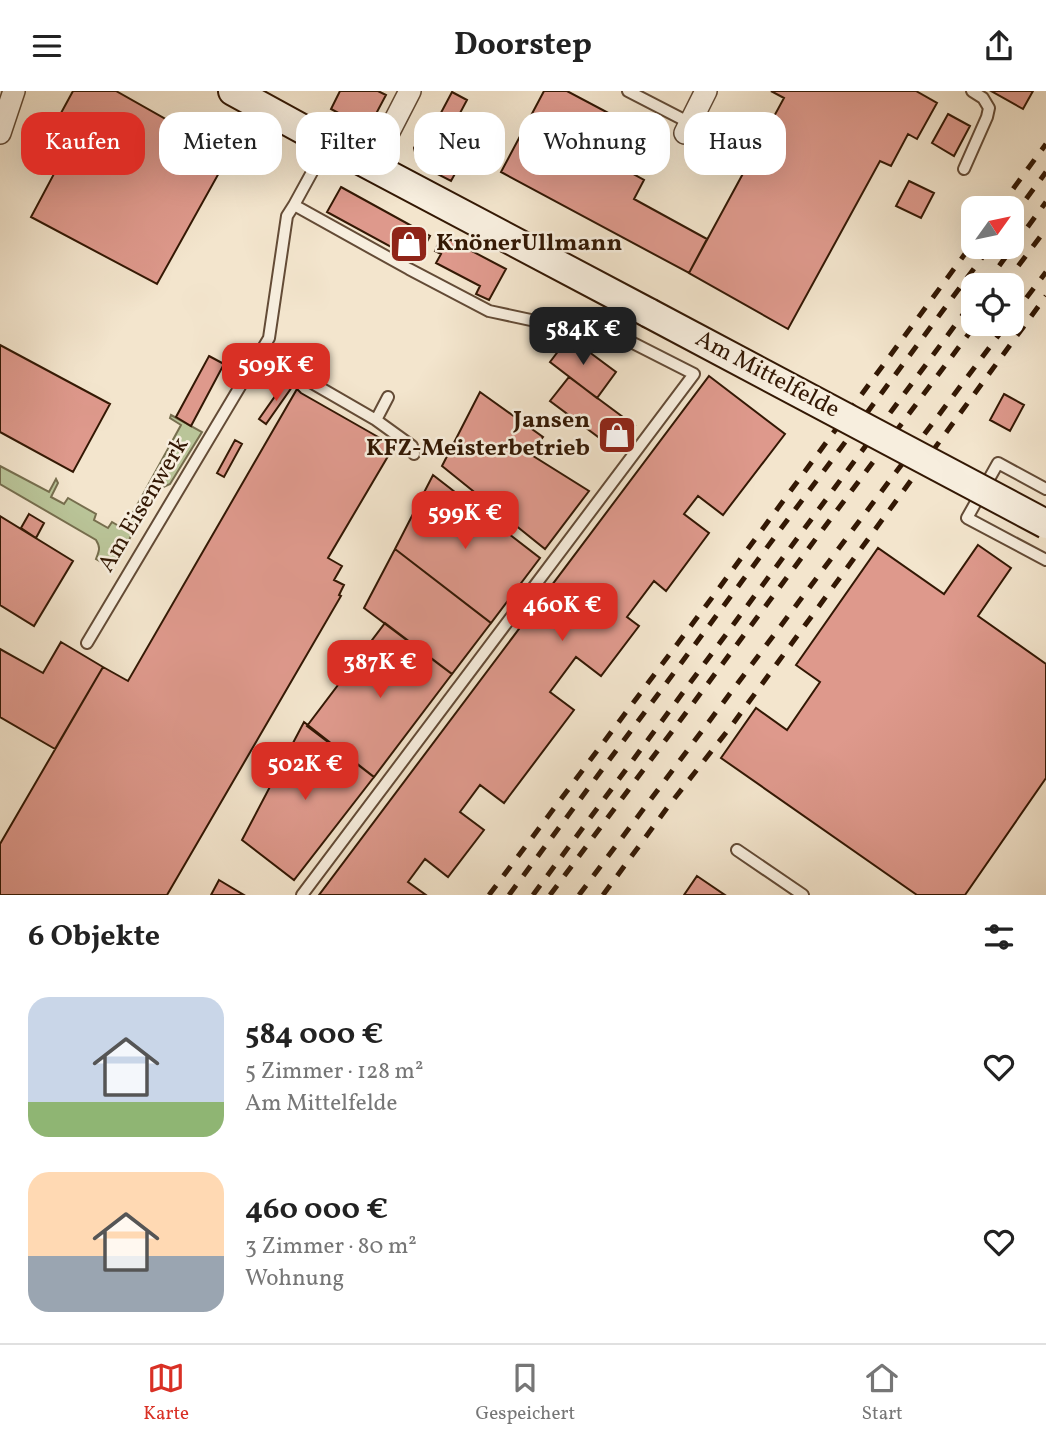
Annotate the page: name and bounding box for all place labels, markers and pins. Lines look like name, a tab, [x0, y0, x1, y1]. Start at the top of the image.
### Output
shop icon: KnönerUllmann	[388, 223, 430, 265]
place label: KnönerUllmann	[436, 227, 622, 261]
pin: 584K €	[526, 307, 640, 367]
pin: 509K €	[219, 343, 333, 403]
place label: Jansen KFZ-Meisterbetrieb	[366, 404, 590, 466]
shop icon: Jansen KFZ-Meisterbetrieb	[596, 414, 638, 456]
pin: 599K €	[408, 491, 522, 551]
pin: 460K €	[505, 583, 619, 643]
pin: 387K €	[323, 641, 437, 700]
pin: 502K €	[248, 743, 362, 802]

